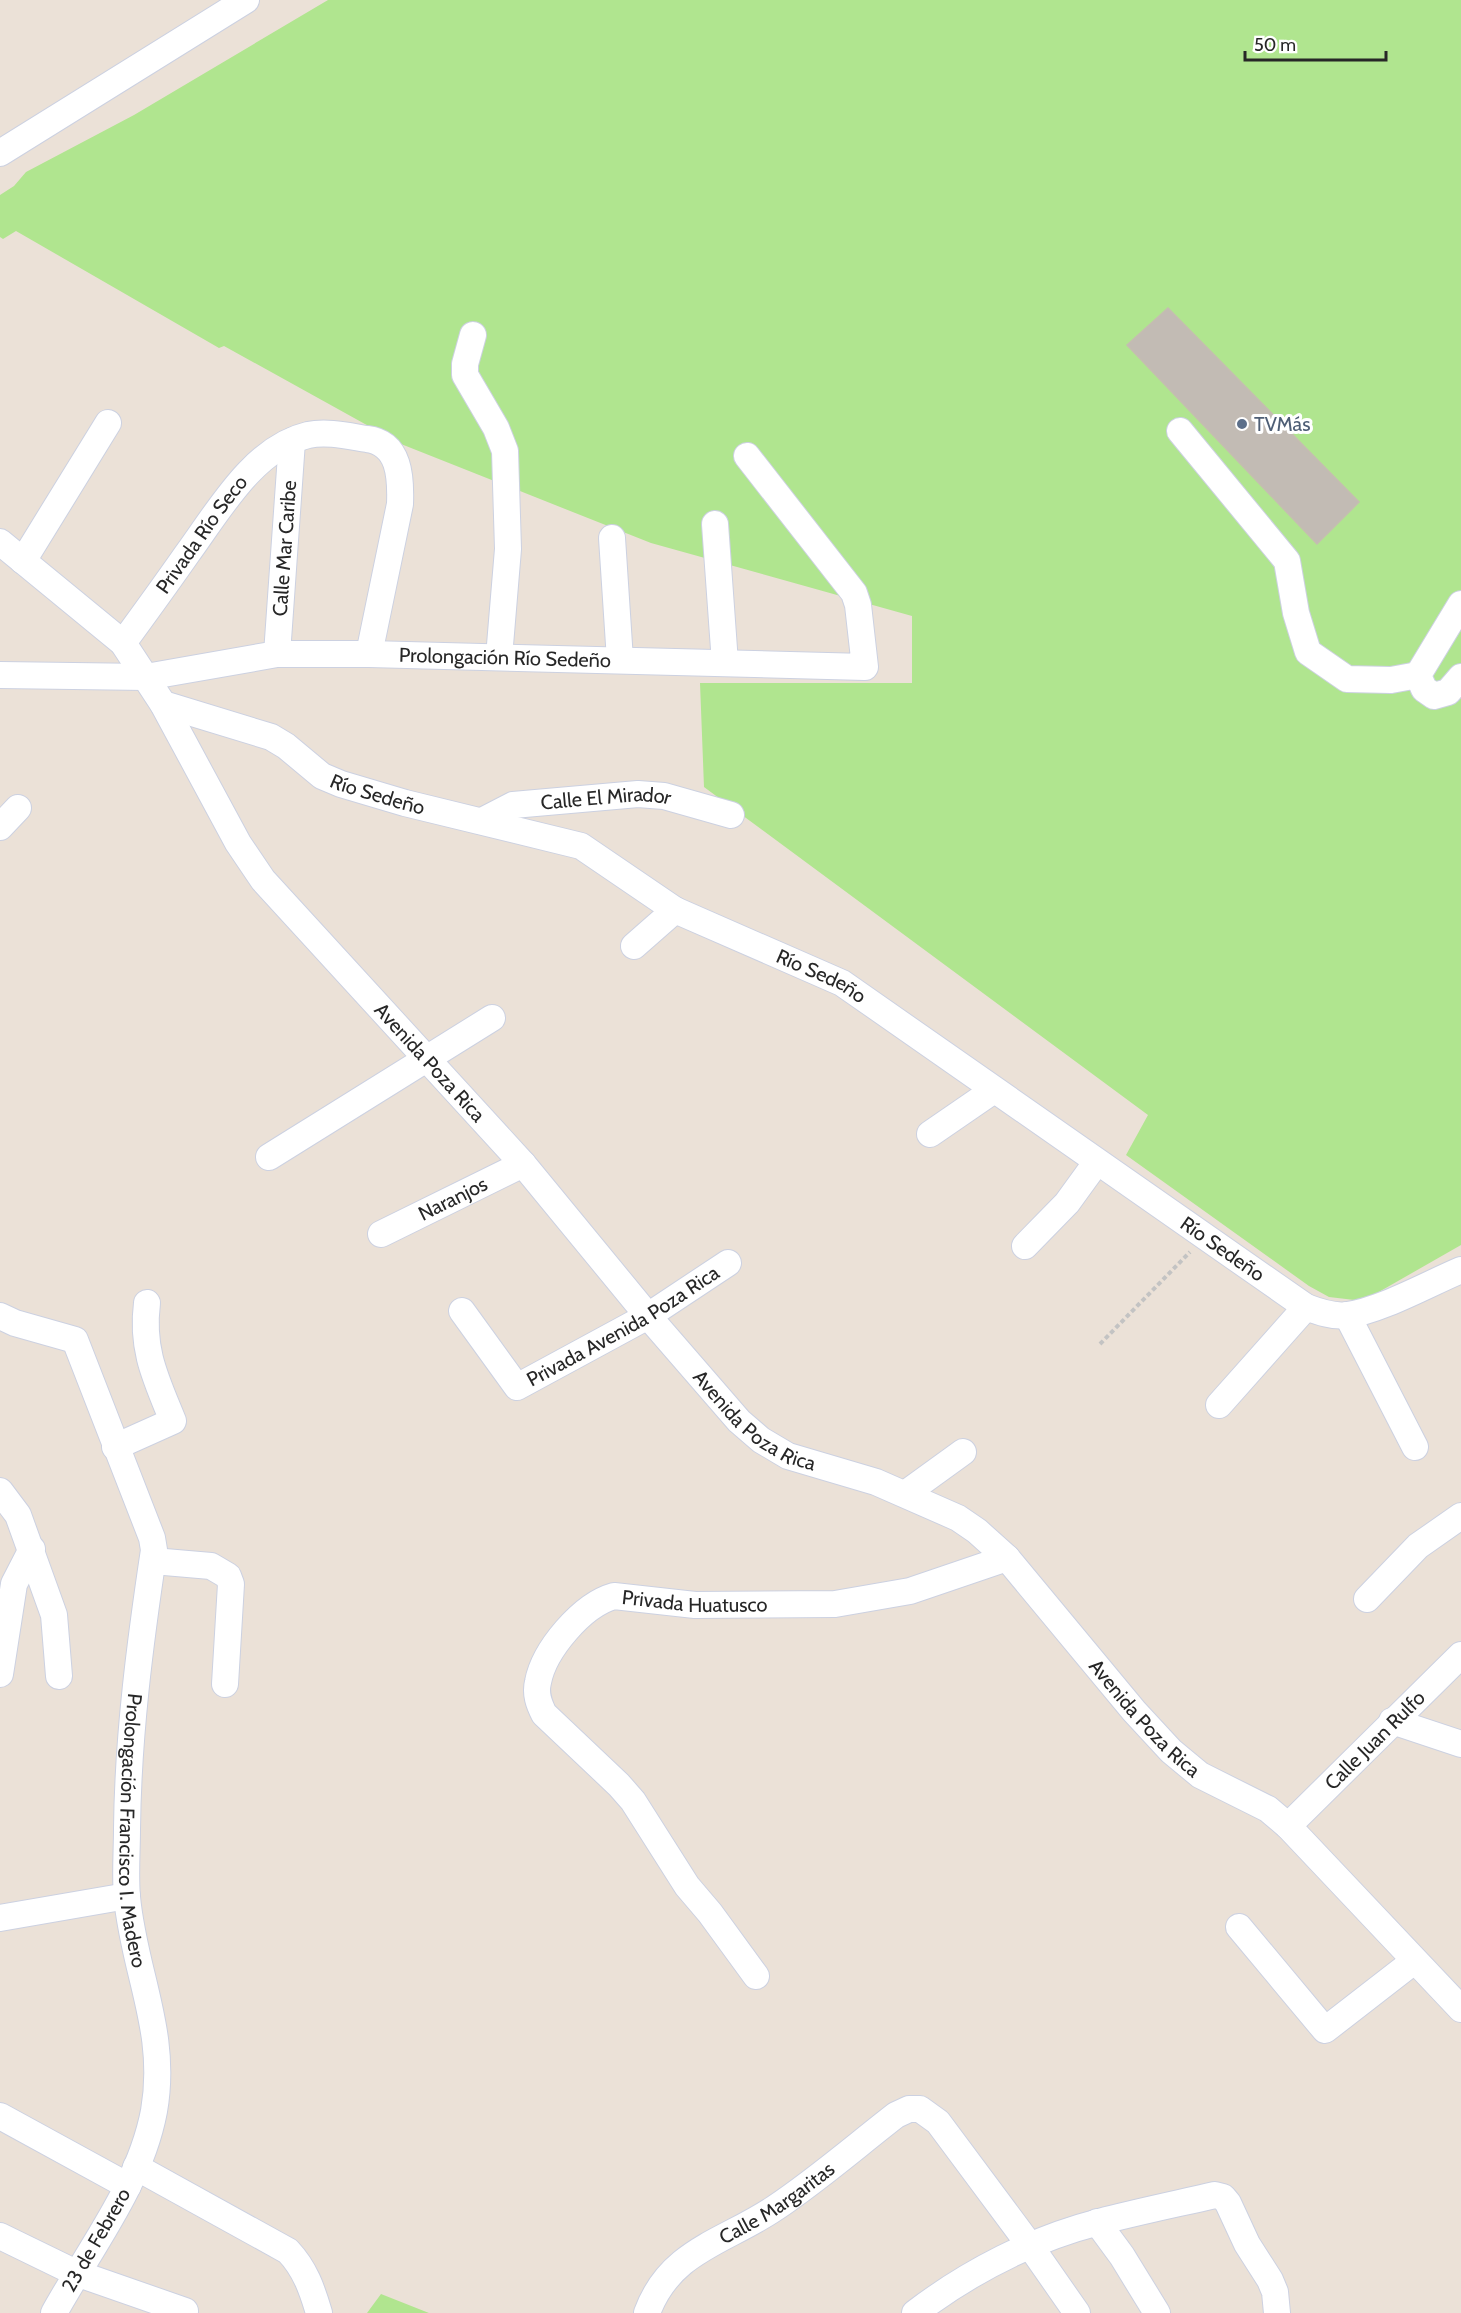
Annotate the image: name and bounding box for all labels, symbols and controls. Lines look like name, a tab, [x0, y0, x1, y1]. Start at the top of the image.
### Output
scale bar	[1245, 24, 1386, 62]
text: 50 m	[1254, 34, 1296, 56]
place label: TVMás	[1254, 412, 1310, 436]
marker: TVMás	[1235, 417, 1249, 431]
street label: Privada Río Seco	[151, 470, 252, 598]
street label: Calle Mar Caribe	[268, 479, 301, 617]
street label: Prolongación Río Sedeño	[399, 643, 611, 672]
street label: Río Sedeño	[327, 769, 427, 819]
street label: Calle El Mirador	[540, 782, 675, 815]
street label: Río Sedeño	[773, 944, 871, 1008]
street label: Avenida Poza Rica	[370, 998, 491, 1127]
street label: Naranjos	[414, 1172, 491, 1226]
street label: Río Sedeño	[1176, 1211, 1269, 1286]
street label: Privada Avenida Poza Rica	[522, 1260, 724, 1392]
street label: Avenida Poza Rica	[688, 1365, 819, 1476]
street label: Privada Huatusco	[621, 1585, 767, 1617]
street label: Avenida Poza Rica	[1084, 1654, 1205, 1782]
street label: Calle Juan Rulfo	[1320, 1686, 1430, 1795]
street label: Prolongación Francisco I. Madero	[114, 1692, 152, 1970]
street label: Calle Margaritas	[715, 2157, 839, 2249]
street label: 23 de Febrero	[57, 2184, 135, 2296]

